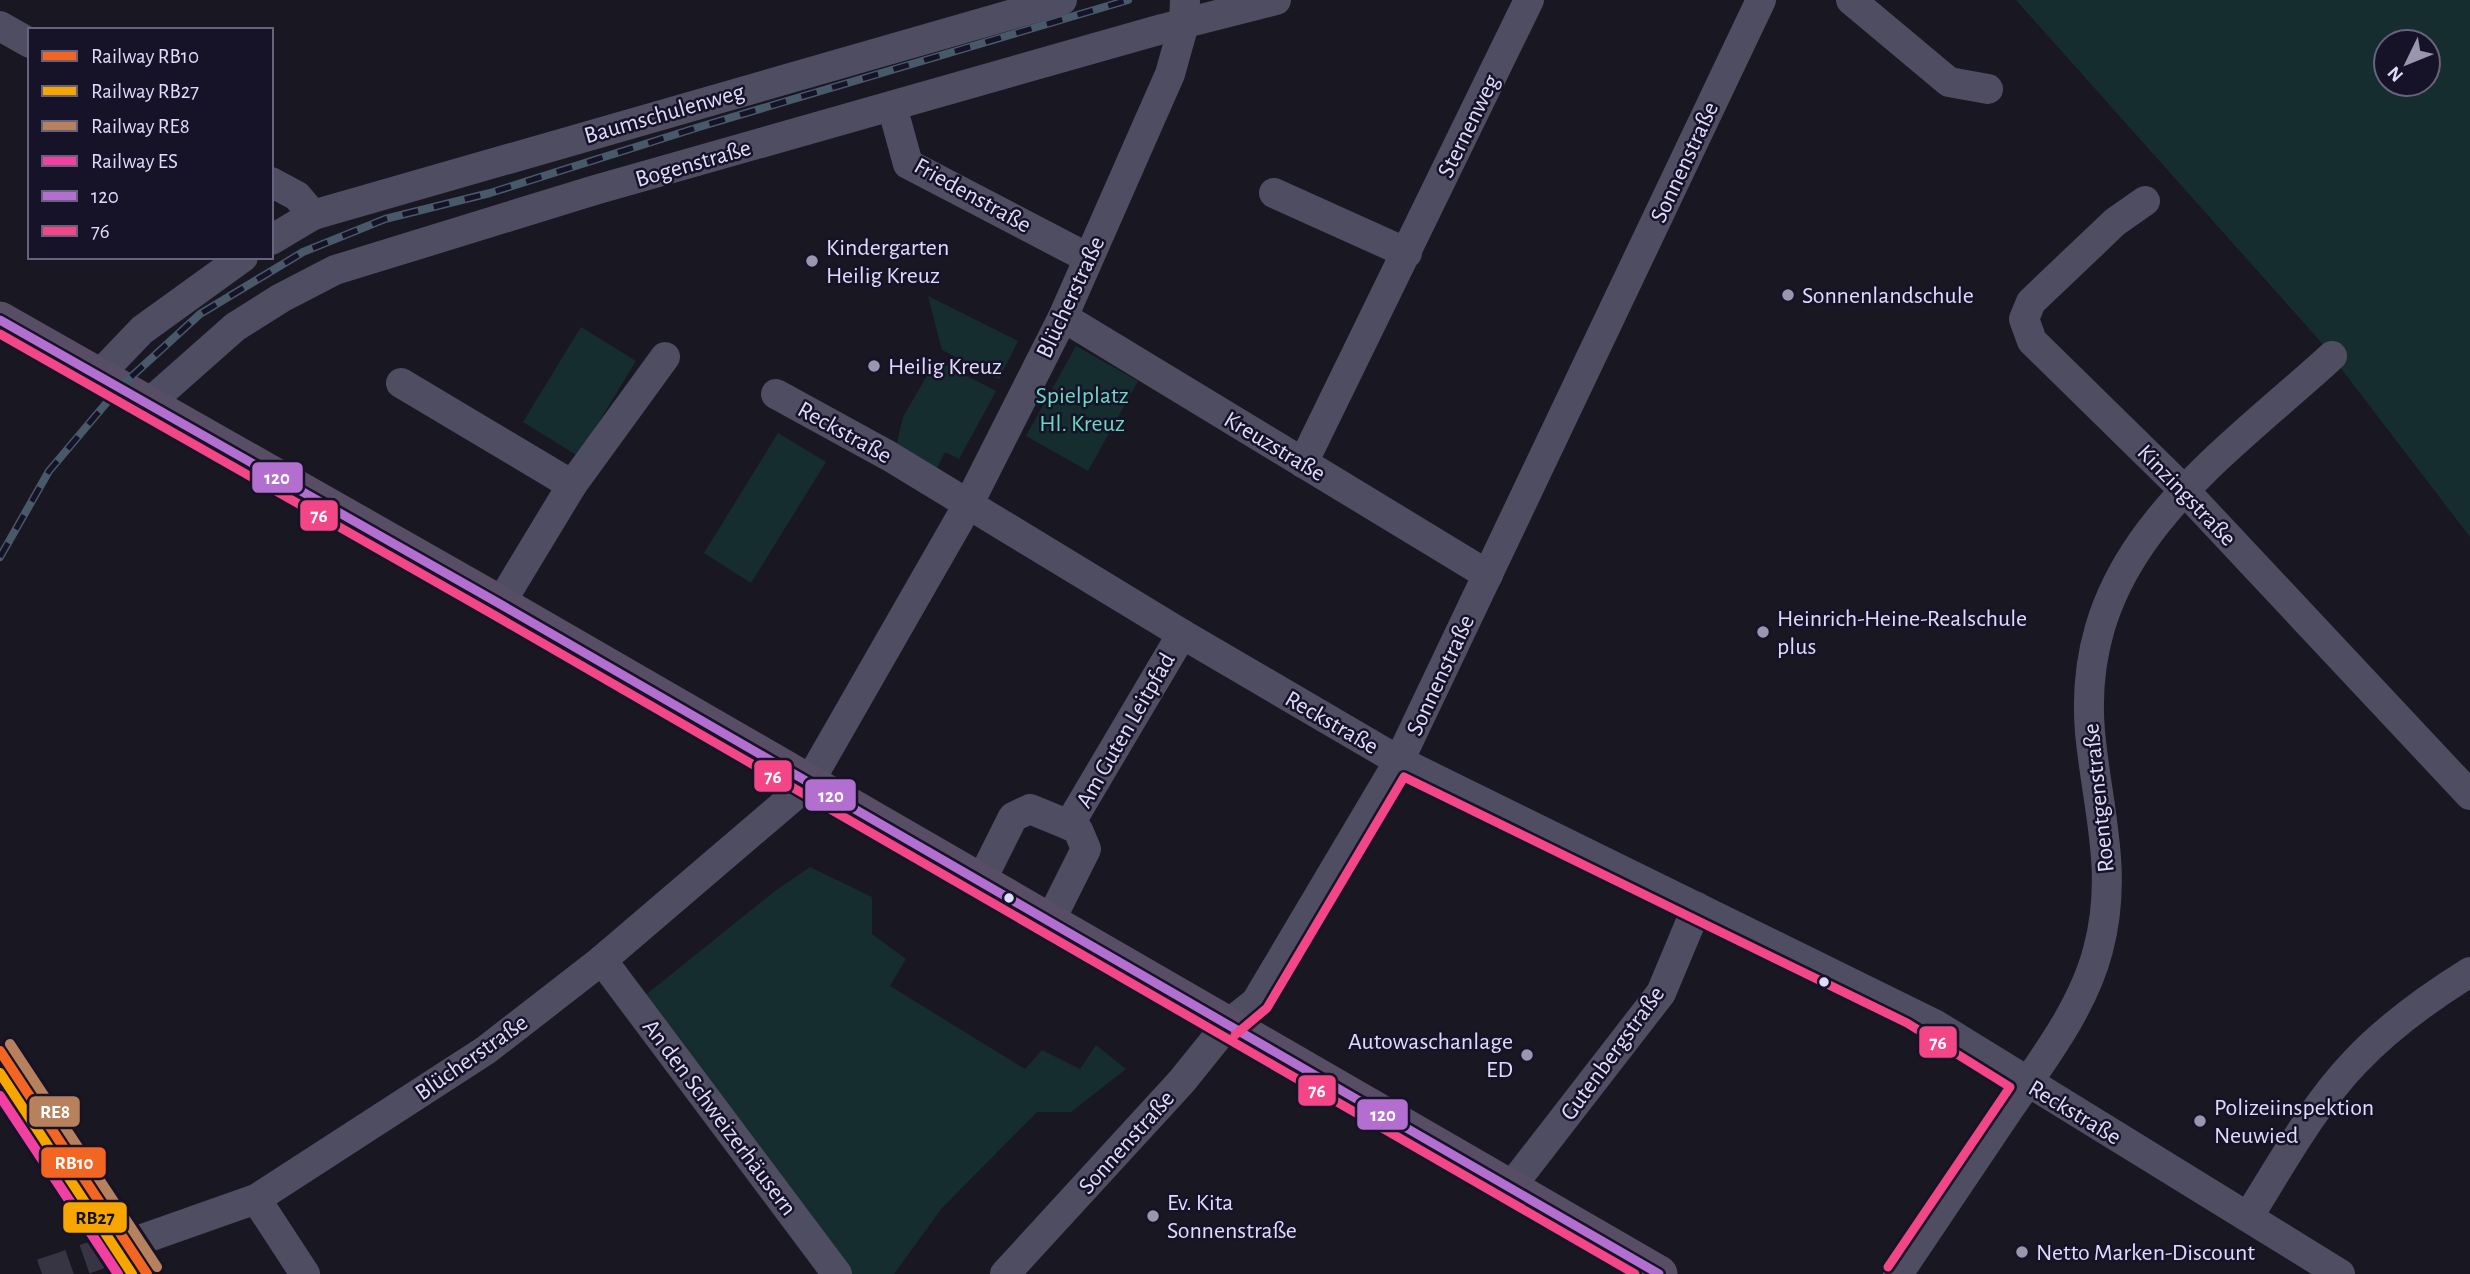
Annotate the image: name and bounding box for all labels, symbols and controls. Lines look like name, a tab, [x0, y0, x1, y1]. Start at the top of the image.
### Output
legend	[28, 28, 273, 259]
north arrow	[2372, 28, 2442, 98]
text: Railway RB10	[91, 46, 199, 67]
text: N	[2384, 62, 2407, 85]
street label: Sternenweg	[1434, 71, 1504, 182]
street label: Baumschulenweg	[582, 80, 747, 148]
text: Railway RB27	[91, 81, 199, 102]
street label: Sonnenstraße	[1647, 98, 1723, 226]
text: Railway RE8	[91, 116, 190, 137]
street label: Bogenstraße	[633, 136, 754, 192]
text: Railway ES	[91, 151, 178, 172]
street label: Friedenstraße	[910, 154, 1035, 238]
text: 120	[91, 186, 119, 207]
text: 76	[91, 221, 110, 242]
street label: Blücherstraße	[1032, 233, 1109, 362]
place label: Kindergarten Heilig Kreuz	[826, 236, 949, 288]
marker: Kindergarten Heilig Kreuz	[804, 253, 820, 269]
place label: Sonnenlandschule	[1802, 284, 1974, 308]
marker: Sonnenlandschule	[1780, 287, 1796, 303]
place label: Heilig Kreuz	[888, 355, 1002, 379]
marker: Heilig Kreuz	[866, 358, 882, 374]
park label: Spielplatz Hl. Kreuz	[1035, 384, 1129, 436]
street label: Reckstraße	[794, 397, 895, 468]
street label: Kreuzstraße	[1220, 407, 1329, 486]
street label: Kinzingstraße	[2132, 440, 2240, 551]
line badge: 120	[251, 461, 304, 494]
text: 120	[264, 469, 290, 488]
line badge: 76	[299, 499, 339, 532]
text: 76	[310, 507, 328, 526]
place label: Heinrich-Heine-Realschule plus	[1777, 607, 2027, 659]
street label: Sonnenstraße	[1403, 611, 1479, 739]
marker: Heinrich-Heine-Realschule plus	[1755, 624, 1771, 640]
street label: Am Guten Leitpfad	[1072, 649, 1180, 812]
street label: Reckstraße	[1281, 687, 1382, 759]
street label: Roentgenstraße	[2079, 722, 2119, 873]
line badge: 76	[753, 759, 793, 793]
text: 76	[764, 768, 782, 787]
line badge: 120	[804, 778, 857, 812]
text: 120	[818, 787, 844, 806]
unlabelled marker	[1002, 891, 1016, 905]
unlabelled marker	[1817, 975, 1831, 989]
street label: Gutenbergstraße	[1556, 982, 1669, 1125]
street label: Blücherstraße	[411, 1010, 532, 1105]
street label: An den Schweizerhäusern	[638, 1015, 801, 1220]
line badge: 76	[1918, 1025, 1958, 1059]
place label: Autowaschanlage ED	[1348, 1030, 1513, 1082]
text: 76	[1929, 1034, 1947, 1053]
marker: Autowaschanlage ED	[1519, 1047, 1535, 1063]
line badge: 76	[1297, 1074, 1337, 1107]
street label: Reckstraße	[2024, 1076, 2125, 1150]
text: 76	[1308, 1082, 1326, 1101]
street label: Sonnenstraße	[1074, 1086, 1179, 1199]
line badge: RE8	[28, 1095, 81, 1128]
place label: Polizeiinspektion Neuwied	[2214, 1096, 2374, 1148]
line badge: 120	[1356, 1098, 1409, 1131]
text: RE8	[40, 1103, 70, 1122]
text: 120	[1370, 1106, 1396, 1125]
marker: Polizeiinspektion Neuwied	[2192, 1113, 2208, 1129]
line badge: RB10	[40, 1146, 107, 1179]
text: RB10	[55, 1154, 94, 1173]
place label: Ev. Kita Sonnenstraße	[1167, 1191, 1297, 1243]
line badge: RB27	[62, 1201, 128, 1234]
marker: Ev. Kita Sonnenstraße	[1145, 1208, 1161, 1224]
text: RB27	[75, 1209, 115, 1228]
place label: Netto Marken-Discount	[2036, 1241, 2255, 1265]
marker: Netto Marken-Discount	[2014, 1244, 2030, 1260]

